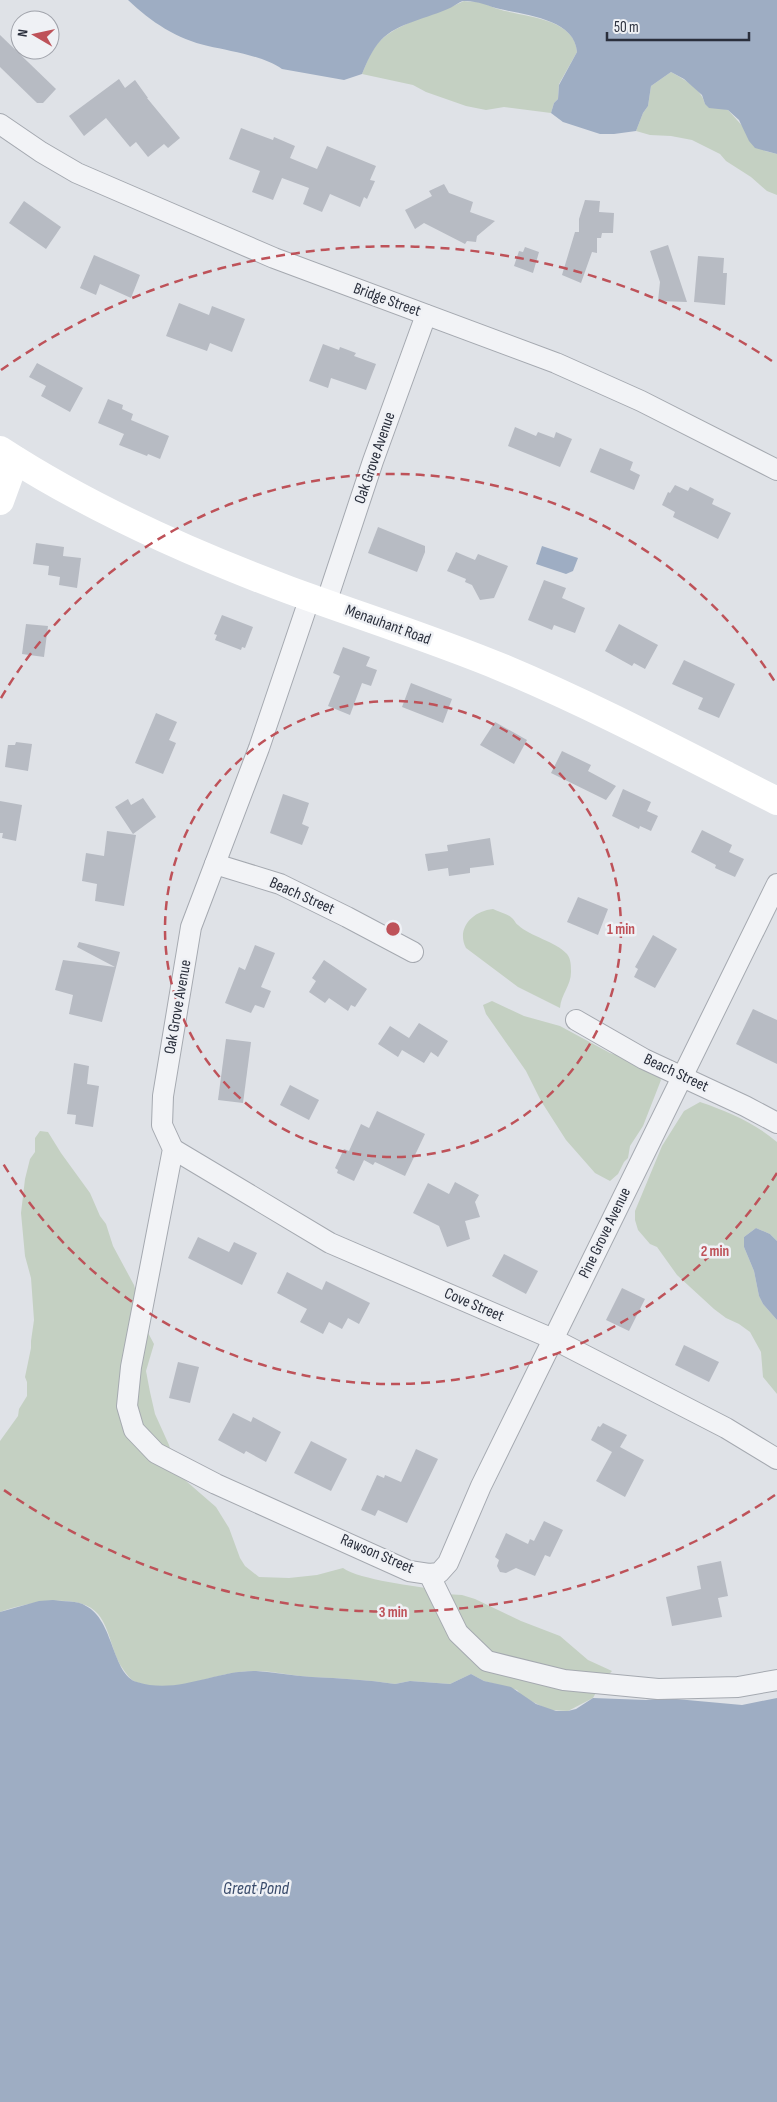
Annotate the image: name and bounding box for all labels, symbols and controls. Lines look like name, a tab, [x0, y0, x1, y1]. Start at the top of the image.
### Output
north arrow	[10, 10, 60, 60]
scale bar	[607, 10, 750, 42]
text: 50 m	[614, 18, 639, 37]
text: N	[14, 28, 32, 38]
street label: Bridge Street	[351, 279, 423, 321]
street label: Oak Grove Avenue	[350, 410, 400, 506]
street label: Menauhant Road	[343, 601, 433, 649]
street label: Beach Street	[266, 873, 338, 919]
centre of rings	[384, 920, 402, 938]
text: 1 min	[607, 920, 635, 939]
street label: Oak Grove Avenue	[160, 958, 196, 1056]
street label: Beach Street	[641, 1050, 712, 1096]
street label: Pine Grove Avenue	[575, 1185, 635, 1281]
text: 2 min	[701, 1242, 729, 1261]
street label: Cove Street	[441, 1284, 507, 1326]
street label: Rawson Street	[337, 1530, 417, 1578]
text: 3 min	[379, 1603, 407, 1622]
water label: Great Pond	[223, 1878, 290, 1899]

